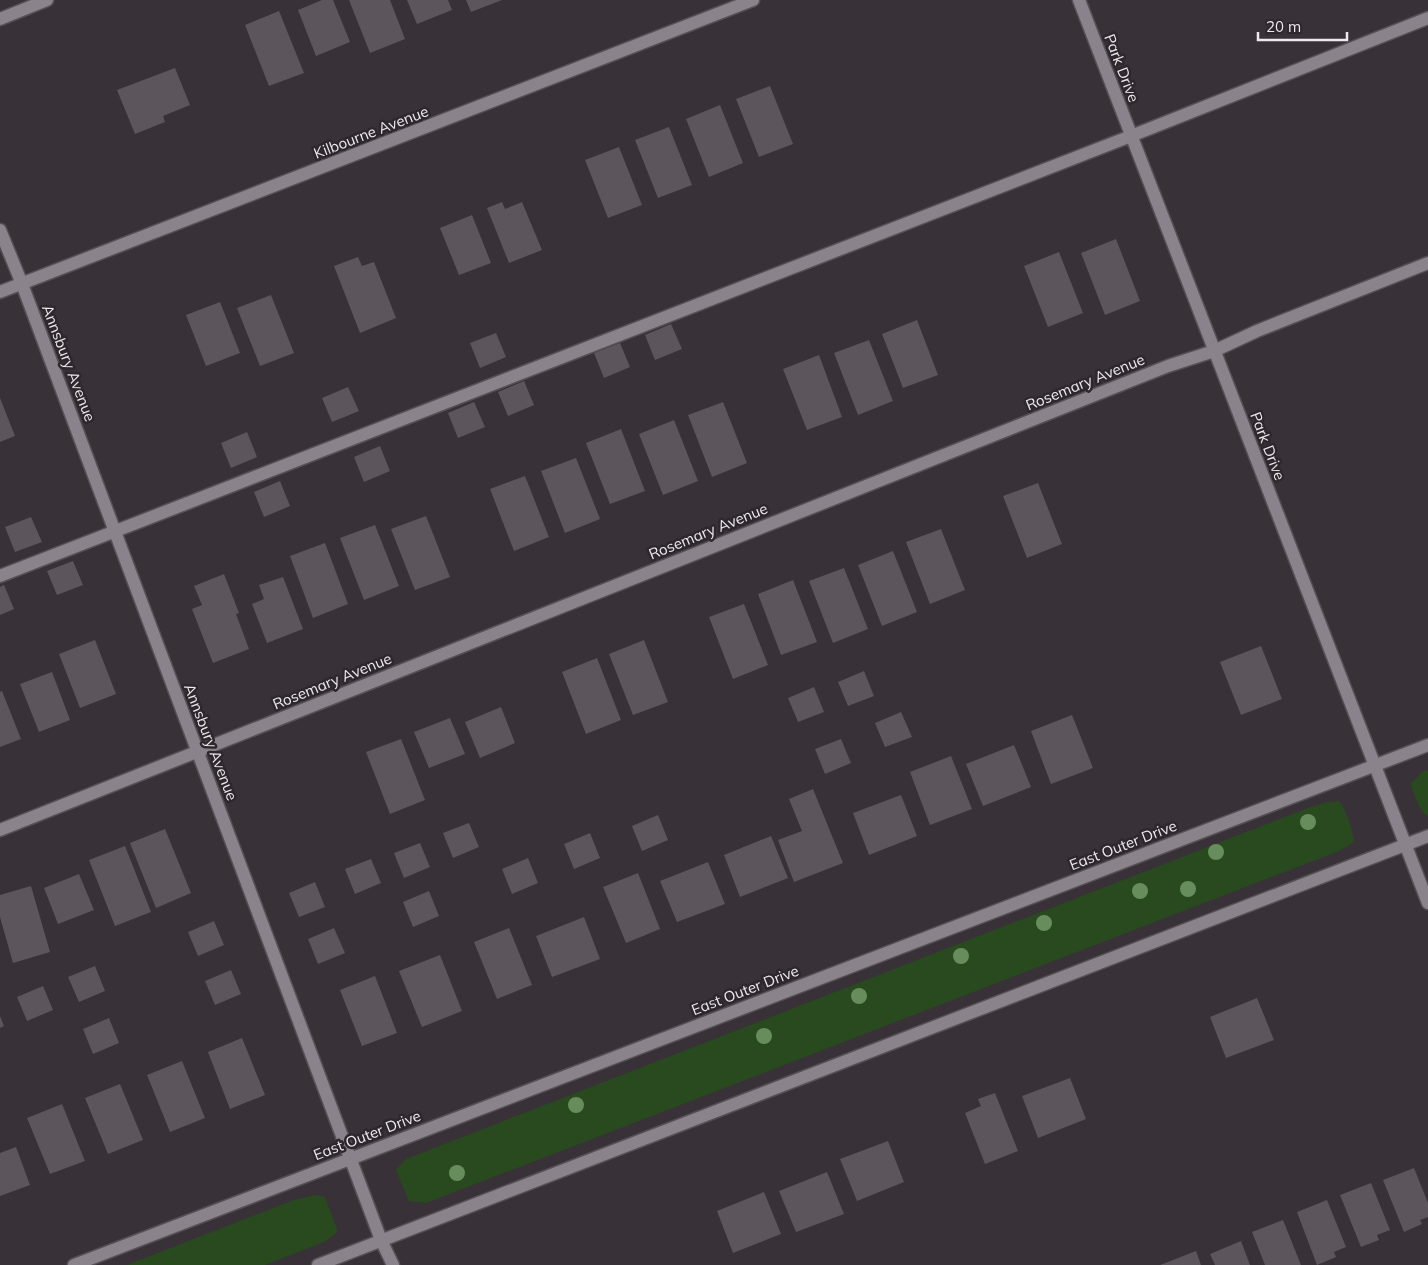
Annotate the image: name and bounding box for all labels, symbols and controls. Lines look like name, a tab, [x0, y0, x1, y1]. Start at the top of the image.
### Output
scale bar	[1258, 10, 1347, 42]
text: 20 m	[1266, 17, 1301, 36]
street label: Park Drive	[1100, 31, 1144, 105]
street label: Kilbourne Avenue	[311, 101, 431, 163]
street label: Annsbury Avenue	[38, 302, 100, 424]
street label: Rosemary Avenue	[1023, 349, 1147, 415]
street label: Park Drive	[1246, 409, 1290, 483]
street label: Rosemary Avenue	[646, 498, 770, 564]
street label: Rosemary Avenue	[270, 648, 394, 714]
street label: Annsbury Avenue	[180, 681, 242, 803]
street label: East Outer Drive	[1067, 816, 1179, 874]
street label: East Outer Drive	[689, 961, 801, 1019]
street label: East Outer Drive	[311, 1106, 423, 1164]

